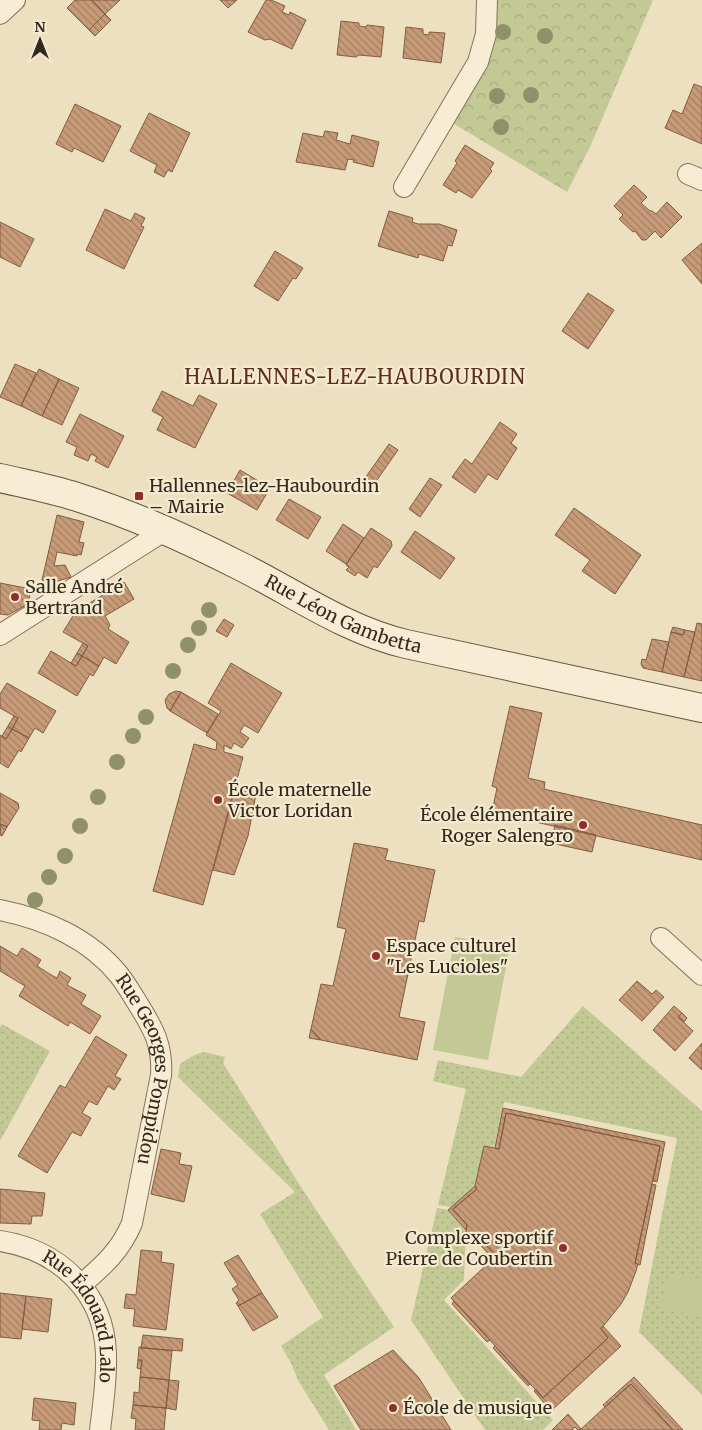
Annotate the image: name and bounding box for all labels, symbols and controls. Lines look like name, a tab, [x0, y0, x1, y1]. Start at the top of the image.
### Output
north arrow	[15, 15, 65, 65]
text: N	[34, 18, 46, 36]
district label: HALLENNES-LEZ-HAUBOURDIN	[184, 364, 526, 389]
place label: Hallennes-lez-Haubourdin – Mairie	[149, 474, 379, 518]
marker: Hallennes-lez-Haubourdin – Mairie	[133, 490, 145, 502]
street label: Rue Léon Gambetta	[261, 569, 424, 658]
place label: Salle André Bertrand	[25, 575, 123, 619]
marker: Salle André Bertrand	[9, 591, 21, 603]
place label: École maternelle Victor Loridan	[227, 778, 372, 822]
marker: École maternelle Victor Loridan	[212, 794, 224, 806]
place label: École élémentaire Roger Salengro	[420, 803, 573, 847]
marker: École élémentaire Roger Salengro	[577, 819, 589, 831]
place label: Espace culturel "Les Lucioles"	[386, 934, 517, 978]
marker: Espace culturel "Les Lucioles"	[370, 950, 382, 962]
street label: Rue Georges Pompidou	[111, 969, 173, 1167]
place label: Complexe sportif Pierre de Coubertin	[385, 1226, 554, 1270]
marker: Complexe sportif Pierre de Coubertin	[557, 1242, 569, 1254]
street label: Rue Édouard Lalo	[38, 1245, 118, 1384]
place label: École de musique	[403, 1396, 552, 1419]
marker: École de musique	[387, 1402, 399, 1414]

